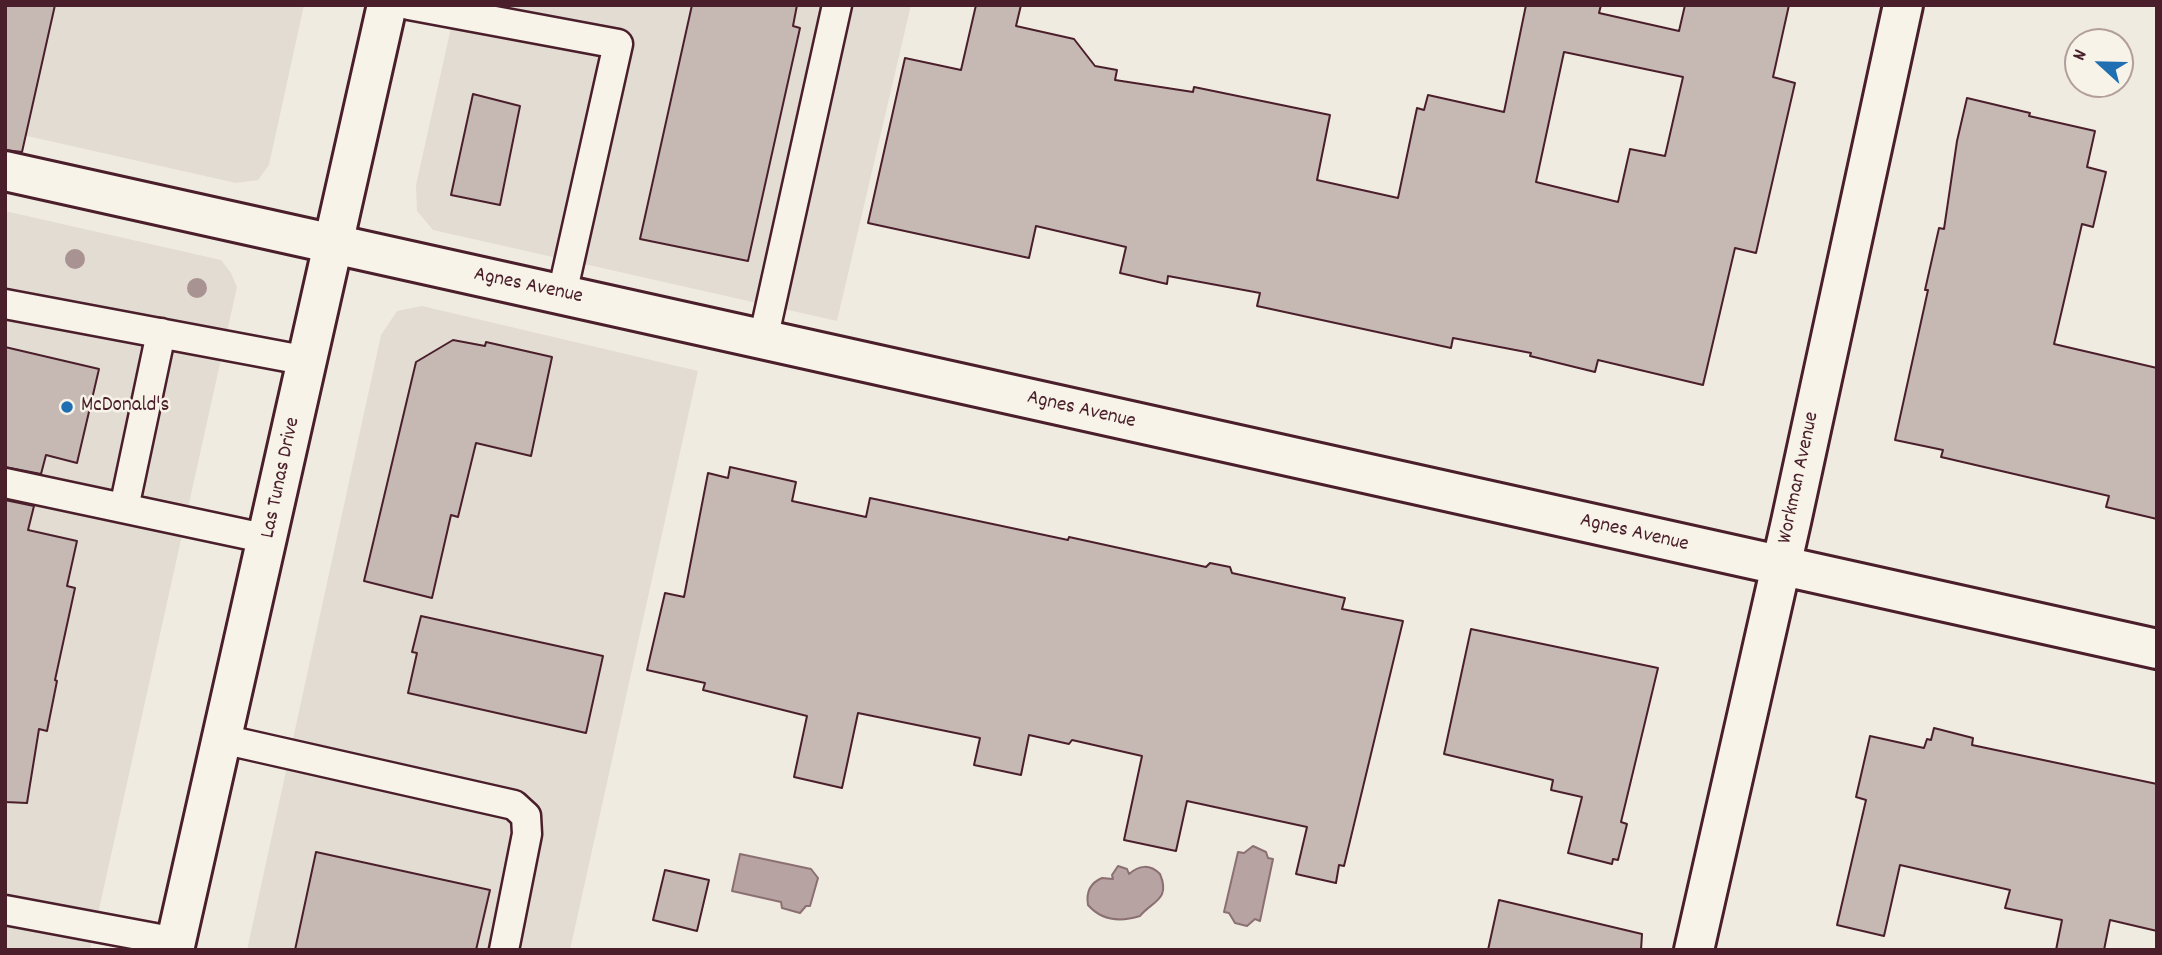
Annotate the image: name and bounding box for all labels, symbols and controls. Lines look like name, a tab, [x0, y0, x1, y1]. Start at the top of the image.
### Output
north arrow	[2064, 28, 2134, 98]
text: N	[2067, 46, 2095, 65]
street label: Agnes Avenue	[471, 263, 585, 311]
street label: Agnes Avenue	[1024, 386, 1138, 436]
place label: McDonald's	[81, 394, 169, 420]
marker: McDonald's	[59, 399, 75, 415]
street label: Workman Avenue	[1774, 410, 1826, 546]
street label: Las Tunas Drive	[257, 415, 307, 541]
street label: Agnes Avenue	[1577, 509, 1691, 559]

